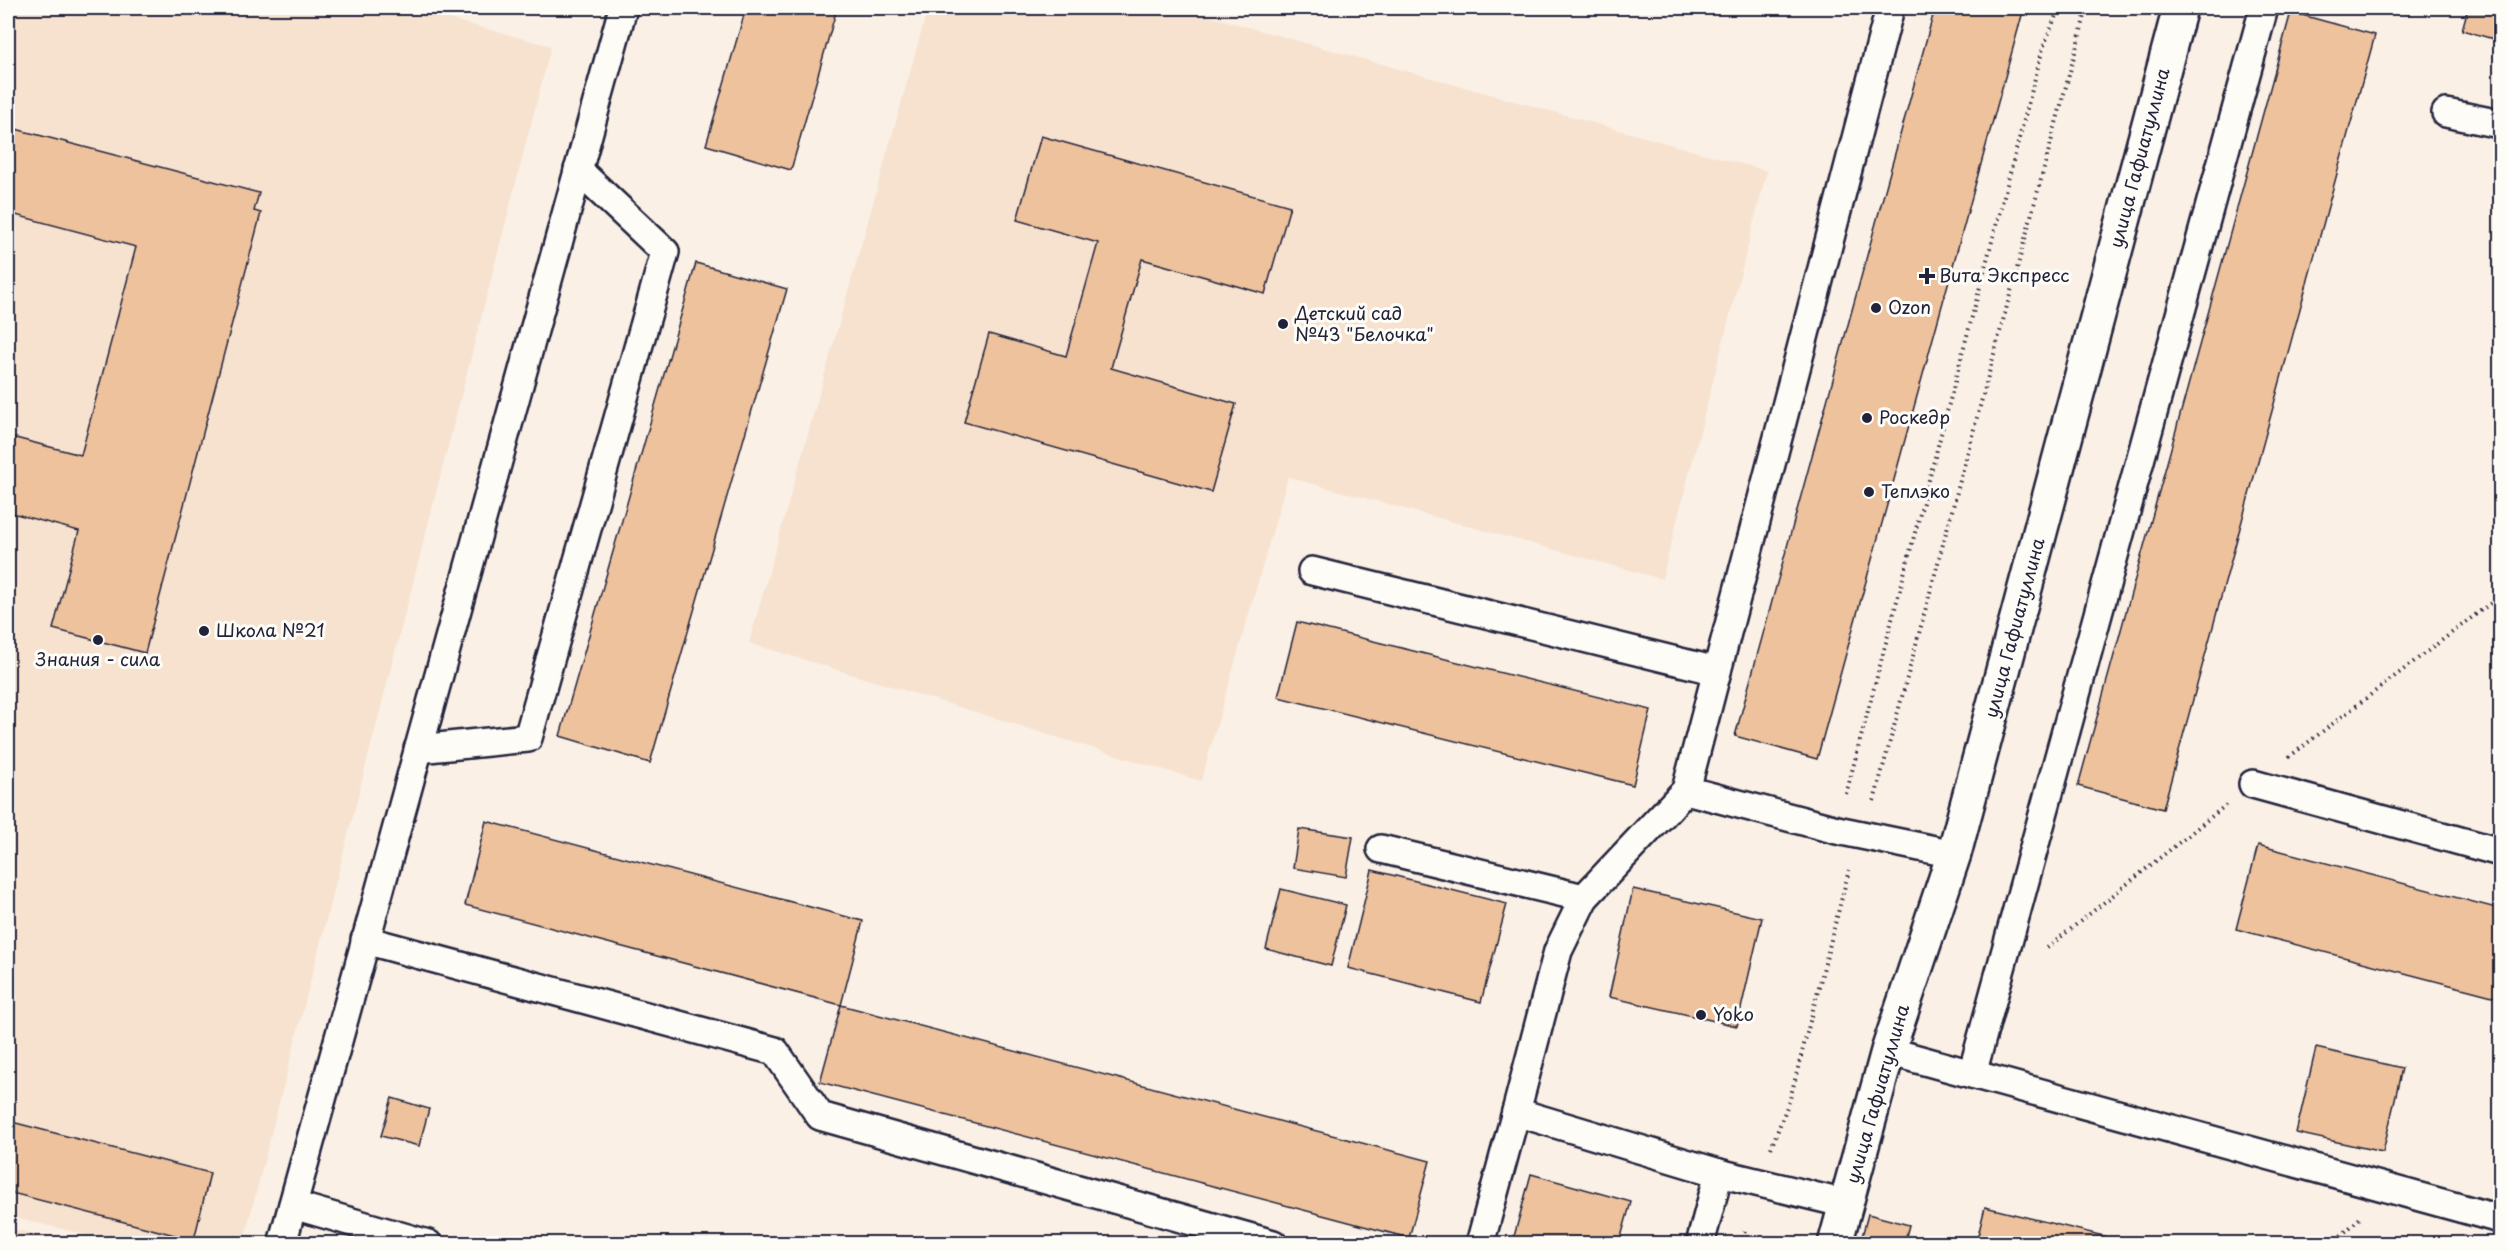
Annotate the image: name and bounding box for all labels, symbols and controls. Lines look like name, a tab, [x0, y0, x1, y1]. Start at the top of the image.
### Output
street label: улица Гафиатуллина	[2102, 64, 2176, 251]
place label: Вита Экспресс	[1939, 261, 2070, 288]
marker: Вита Экспресс	[1920, 269, 1934, 283]
place label: Ozon	[1888, 293, 1931, 320]
place label: Детский сад №43 "Белочка"	[1294, 299, 1434, 347]
marker: Ozon	[1869, 301, 1883, 315]
marker: Детский сад №43 "Белочка"	[1276, 317, 1290, 331]
place label: Роскедр	[1879, 403, 1950, 430]
marker: Роскедр	[1860, 411, 1874, 425]
place label: Теплэко	[1881, 477, 1950, 504]
marker: Теплэко	[1862, 485, 1876, 499]
street label: улица Гафиатуллина	[1977, 534, 2051, 721]
place label: Школа №21	[216, 616, 325, 643]
marker: Школа №21	[197, 624, 211, 638]
marker: Знания - сила	[91, 633, 105, 647]
place label: Знания - сила	[35, 645, 161, 672]
place label: Yoko	[1713, 1000, 1754, 1027]
street label: улица Гафиатуллина	[1838, 1000, 1915, 1186]
marker: Yoko	[1694, 1008, 1708, 1022]

